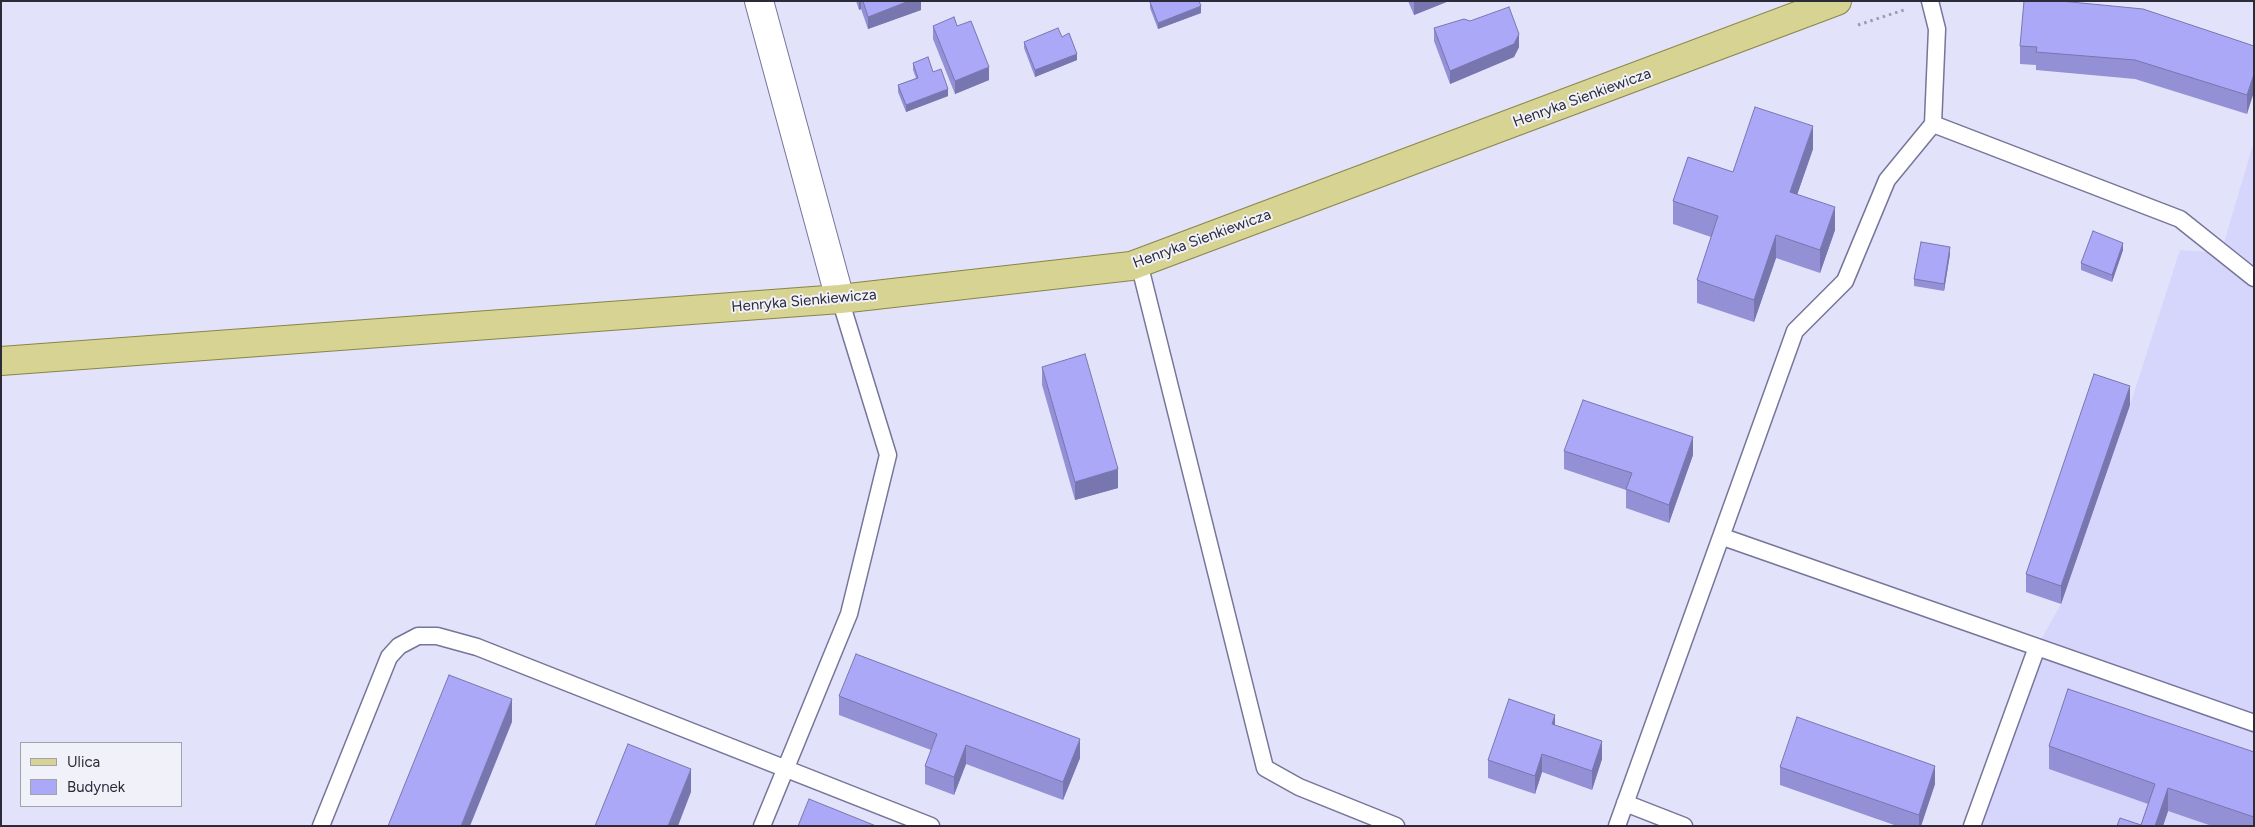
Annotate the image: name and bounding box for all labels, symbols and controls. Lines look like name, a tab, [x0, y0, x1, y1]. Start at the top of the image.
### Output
street label: Henryka Sienkiewicza	[1511, 65, 1653, 131]
street label: Henryka Sienkiewicza	[1131, 206, 1273, 272]
street label: Henryka Sienkiewicza	[731, 286, 877, 316]
legend	[20, 742, 182, 807]
text: Ulica	[67, 753, 100, 771]
text: Budynek	[67, 778, 125, 796]

